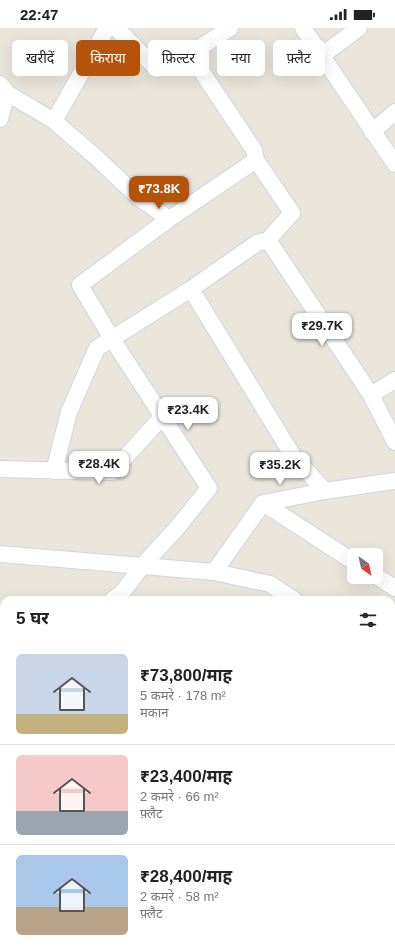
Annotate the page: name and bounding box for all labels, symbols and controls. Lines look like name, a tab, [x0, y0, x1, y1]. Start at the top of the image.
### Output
text: 22:47	[20, 6, 58, 23]
chip: खरीदें	[12, 40, 68, 76]
chip: किराया	[76, 40, 140, 76]
chip: फ़िल्टर	[148, 40, 209, 76]
chip: नया	[217, 40, 265, 76]
chip: फ़्लैट	[273, 40, 325, 76]
pin: ₹73.8K	[126, 176, 192, 210]
text: ₹73.8K	[138, 181, 180, 196]
pin: ₹29.7K	[289, 313, 355, 347]
text: ₹29.7K	[301, 318, 343, 333]
pin: ₹23.4K	[155, 397, 221, 431]
text: ₹23.4K	[167, 402, 209, 417]
pin: ₹28.4K	[66, 451, 132, 485]
pin: ₹35.2K	[247, 452, 313, 486]
text: ₹28.4K	[78, 456, 120, 471]
text: ₹35.2K	[259, 457, 301, 472]
north arrow	[347, 548, 383, 584]
map controls	[347, 548, 383, 584]
text: 5 घर	[16, 609, 49, 628]
icon: filters	[357, 609, 379, 631]
text: ₹73,800/माह	[140, 666, 232, 685]
icon: home	[48, 670, 96, 718]
text: 5 कमरे · 178 m²	[140, 688, 226, 703]
text: मकान	[140, 705, 168, 720]
text: ₹23,400/माह	[140, 767, 232, 786]
icon: home	[48, 771, 96, 819]
text: 2 कमरे · 66 m²	[140, 789, 219, 804]
text: फ़्लैट	[140, 806, 163, 821]
text: ₹28,400/माह	[140, 867, 232, 886]
icon: home	[48, 871, 96, 919]
text: 2 कमरे · 58 m²	[140, 889, 219, 904]
text: फ़्लैट	[140, 906, 163, 921]

